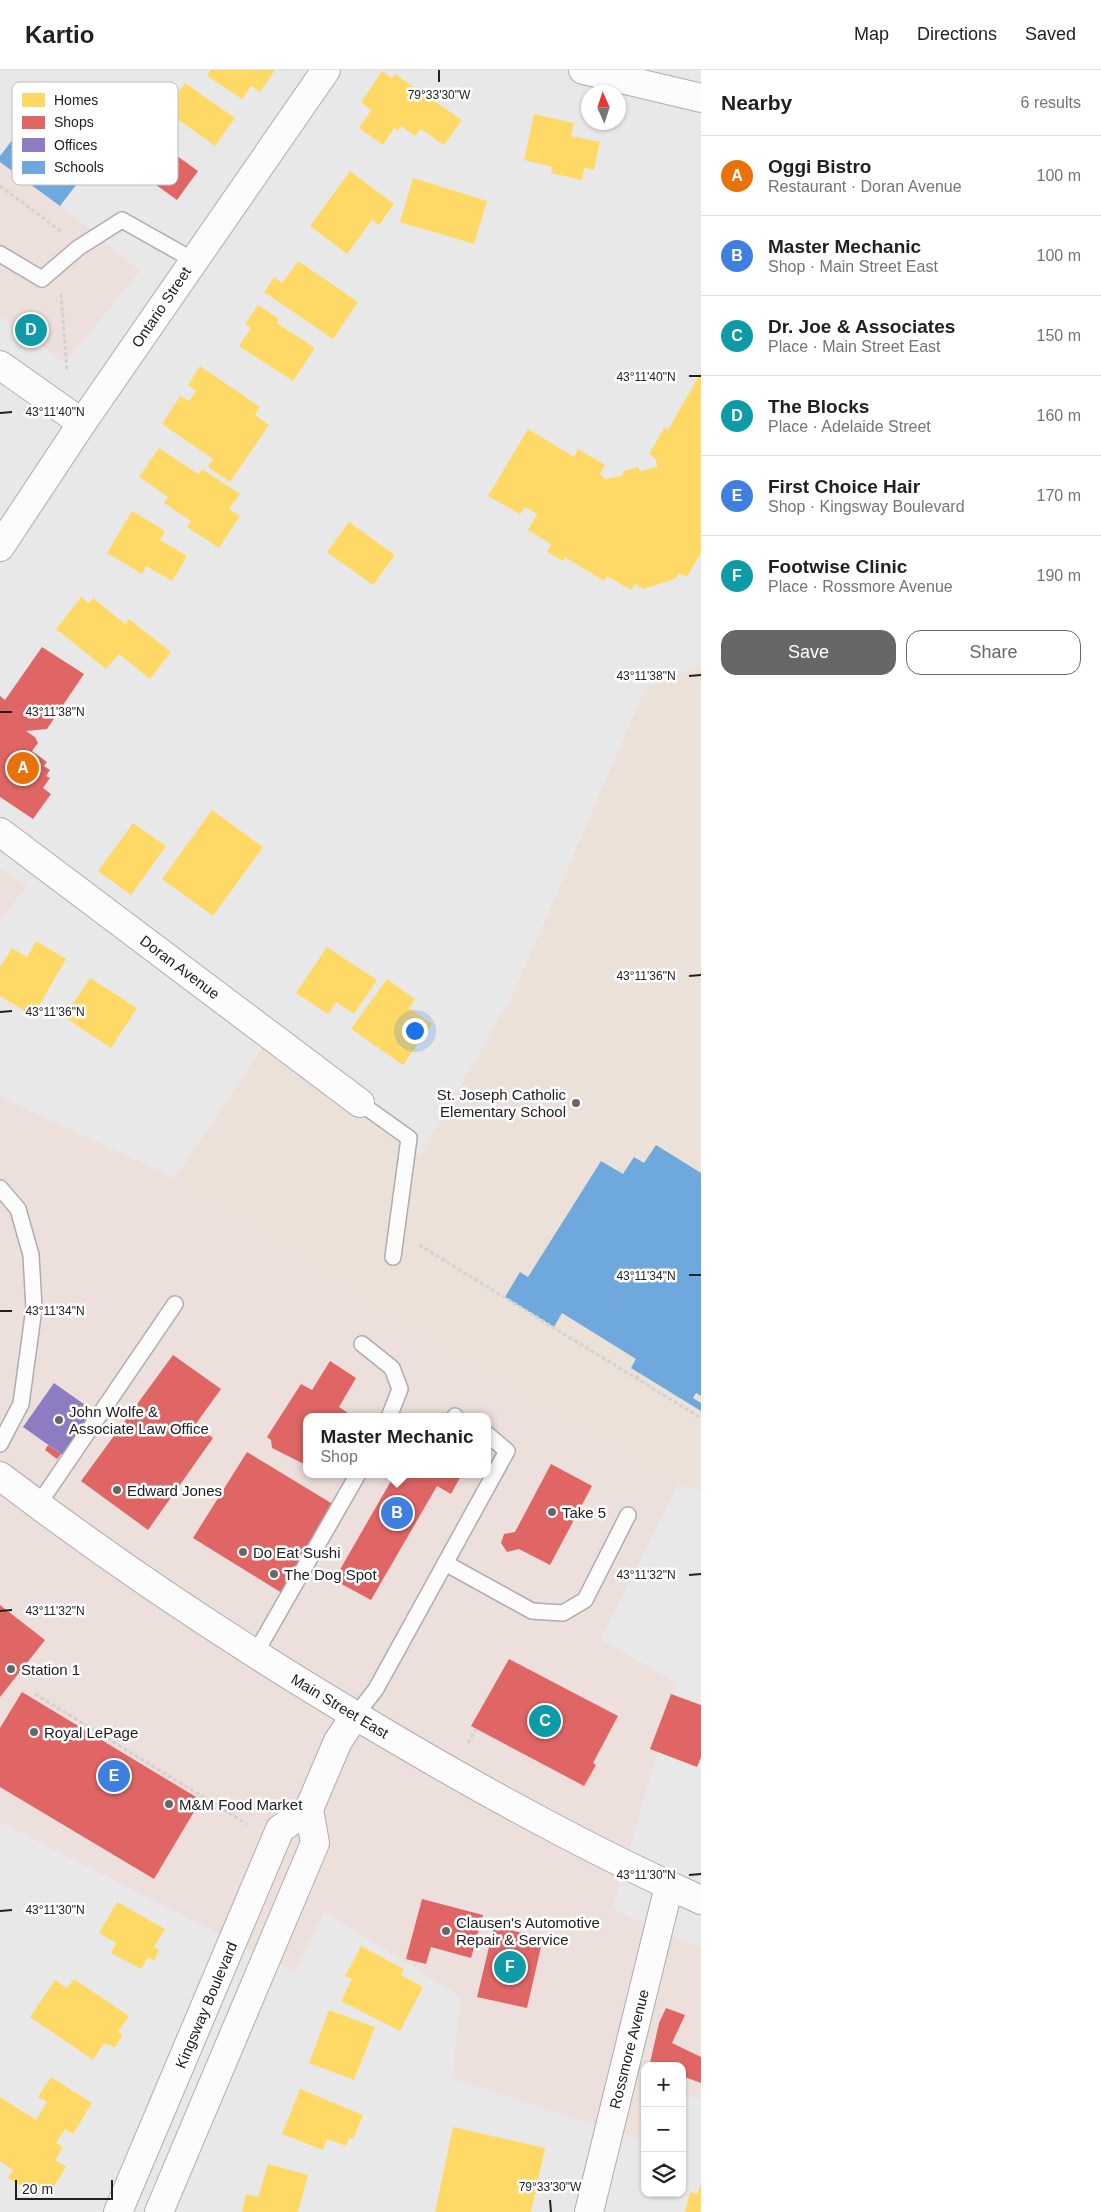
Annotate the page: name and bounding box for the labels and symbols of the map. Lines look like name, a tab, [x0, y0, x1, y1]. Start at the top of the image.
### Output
legend	[12, 82, 178, 185]
north arrow	[581, 85, 626, 130]
text: 79°33'30"W	[408, 88, 471, 102]
text: Homes	[54, 92, 98, 108]
text: Shops	[54, 114, 94, 130]
text: Offices	[54, 137, 97, 153]
text: Schools	[54, 159, 104, 175]
street label: Ontario Street	[128, 263, 195, 350]
pin: D	[15, 311, 47, 349]
text: 43°11'40"N	[616, 370, 676, 384]
text: 43°11'40"N	[25, 405, 85, 419]
text: 43°11'38"N	[616, 669, 676, 683]
text: 43°11'38"N	[25, 705, 85, 719]
pin: A	[7, 749, 39, 787]
street label: Doran Avenue	[137, 932, 223, 1002]
text: 43°11'36"N	[616, 969, 676, 983]
text: 43°11'36"N	[25, 1005, 85, 1019]
your location	[402, 1018, 428, 1044]
place label: St. Joseph Catholic Elementary School	[437, 1086, 566, 1120]
marker: St. Joseph Catholic Elementary School	[570, 1097, 582, 1109]
text: 43°11'34"N	[616, 1269, 676, 1283]
text: 43°11'34"N	[25, 1304, 85, 1318]
place label: John Wolfe & Associate Law Office	[69, 1403, 209, 1437]
marker: John Wolfe & Associate Law Office	[53, 1414, 65, 1426]
place label: Edward Jones	[127, 1482, 222, 1499]
marker: Edward Jones	[111, 1484, 123, 1496]
pin: B	[381, 1494, 413, 1532]
place label: Take 5	[562, 1504, 606, 1521]
marker: Take 5	[546, 1506, 558, 1518]
place label: Do Eat Sushi	[253, 1544, 341, 1561]
marker: Do Eat Sushi	[237, 1546, 249, 1558]
place label: The Dog Spot	[284, 1566, 377, 1583]
marker: The Dog Spot	[268, 1568, 280, 1580]
text: 43°11'32"N	[616, 1568, 676, 1582]
text: 43°11'32"N	[25, 1604, 85, 1618]
place label: Station 1	[21, 1661, 80, 1678]
marker: Station 1	[5, 1663, 17, 1675]
street label: Main Street East	[288, 1670, 393, 1742]
pin: C	[529, 1702, 561, 1740]
place label: Royal LePage	[44, 1724, 138, 1741]
marker: Royal LePage	[28, 1726, 40, 1738]
pin: E	[98, 1757, 130, 1795]
place label: M&M Food Market	[179, 1796, 303, 1813]
marker: M&M Food Market	[163, 1798, 175, 1810]
text: 43°11'30"N	[616, 1868, 676, 1882]
text: 43°11'30"N	[25, 1903, 85, 1917]
place label: Clausen's Automotive Repair & Service	[456, 1914, 600, 1948]
marker: Clausen's Automotive Repair & Service	[440, 1925, 452, 1937]
street label: Kingsway Boulevard	[172, 1939, 240, 2071]
pin: F	[494, 1948, 526, 1986]
street label: Rossmore Avenue	[606, 1988, 652, 2110]
scale bar	[15, 2177, 112, 2200]
text: 79°33'30"W	[519, 2180, 582, 2194]

